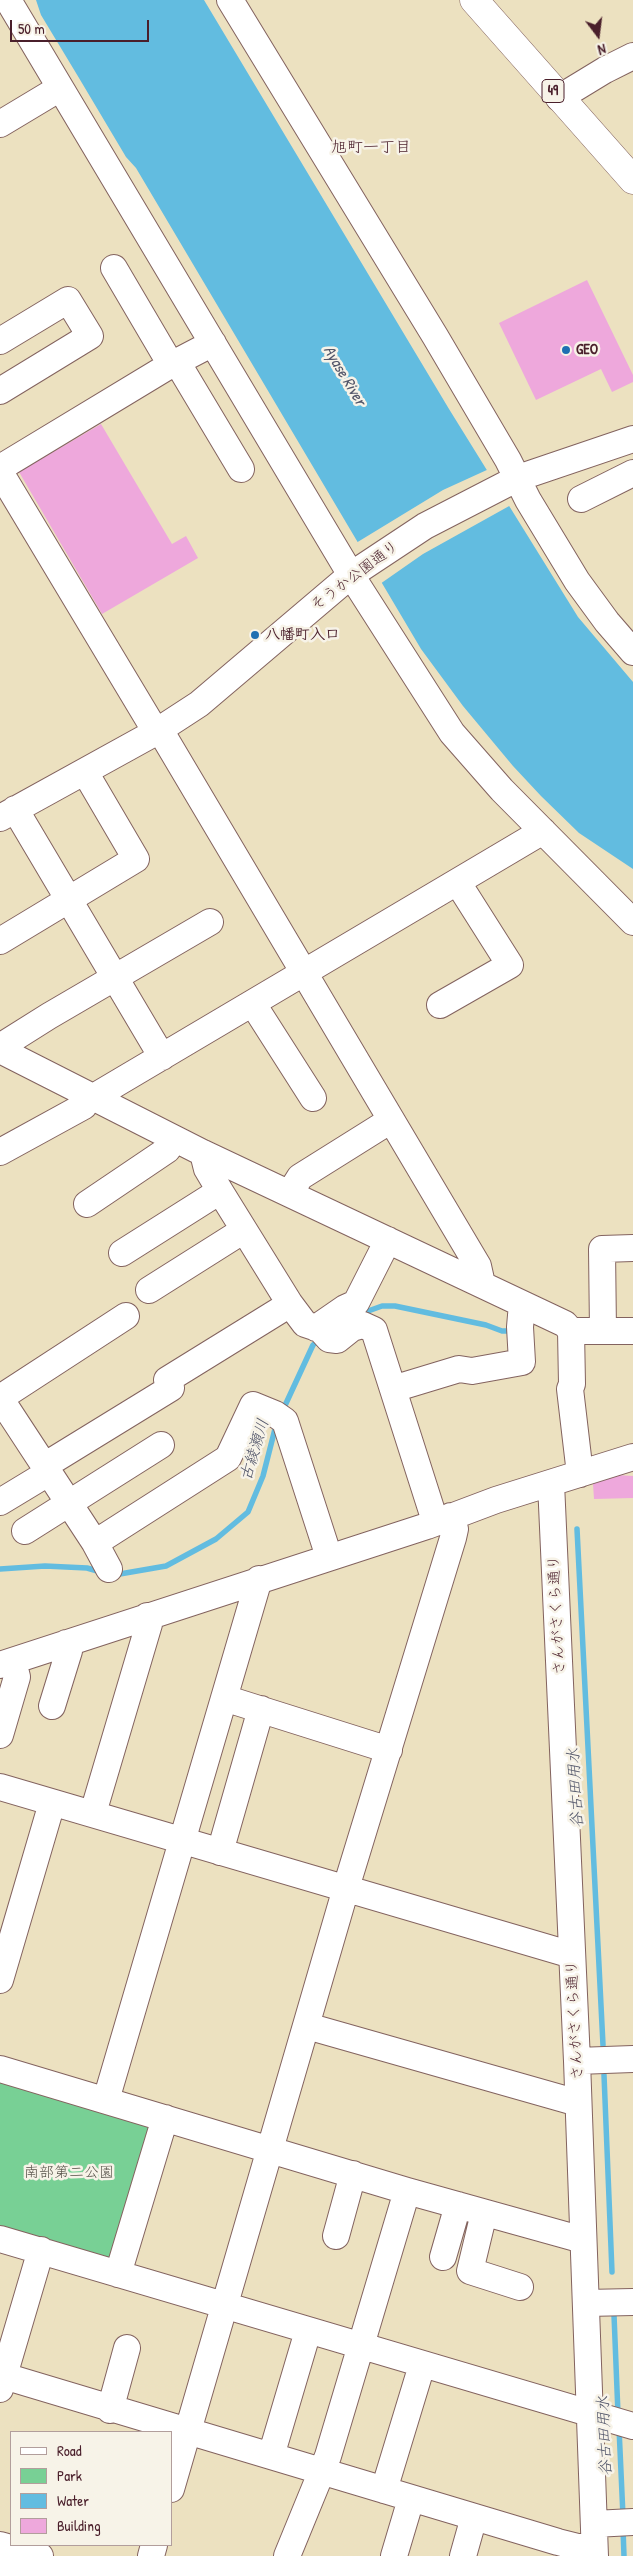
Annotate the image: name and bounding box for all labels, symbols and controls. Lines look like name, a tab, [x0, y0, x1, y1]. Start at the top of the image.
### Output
scale bar	[12, 10, 151, 42]
north arrow	[573, 10, 623, 60]
text: 50 m	[18, 18, 45, 39]
text: N	[596, 40, 608, 60]
road number: 49	[542, 80, 564, 102]
district label: 旭町一丁目	[331, 138, 411, 158]
place label: GEO	[576, 341, 598, 359]
water label: Ayase River	[319, 342, 369, 410]
marker: GEO	[560, 344, 572, 356]
street label: そうか公園通り	[308, 537, 402, 615]
place label: 八幡町入口	[265, 626, 340, 644]
marker: 八幡町入口	[249, 629, 261, 641]
water label: 古綾瀬川	[236, 1417, 274, 1483]
street label: さんがさくら通り	[545, 1555, 569, 1675]
water label: 谷古田用水	[564, 1748, 588, 1828]
street label: さんがさくら通り	[563, 1960, 587, 2080]
park label: 南部第二公園	[24, 2164, 114, 2182]
water label: 谷古田用水	[594, 2396, 616, 2476]
legend	[10, 2431, 172, 2546]
text: Road	[57, 2440, 82, 2461]
text: Park	[57, 2465, 82, 2486]
text: Water	[57, 2490, 89, 2511]
text: Building	[57, 2515, 101, 2536]

